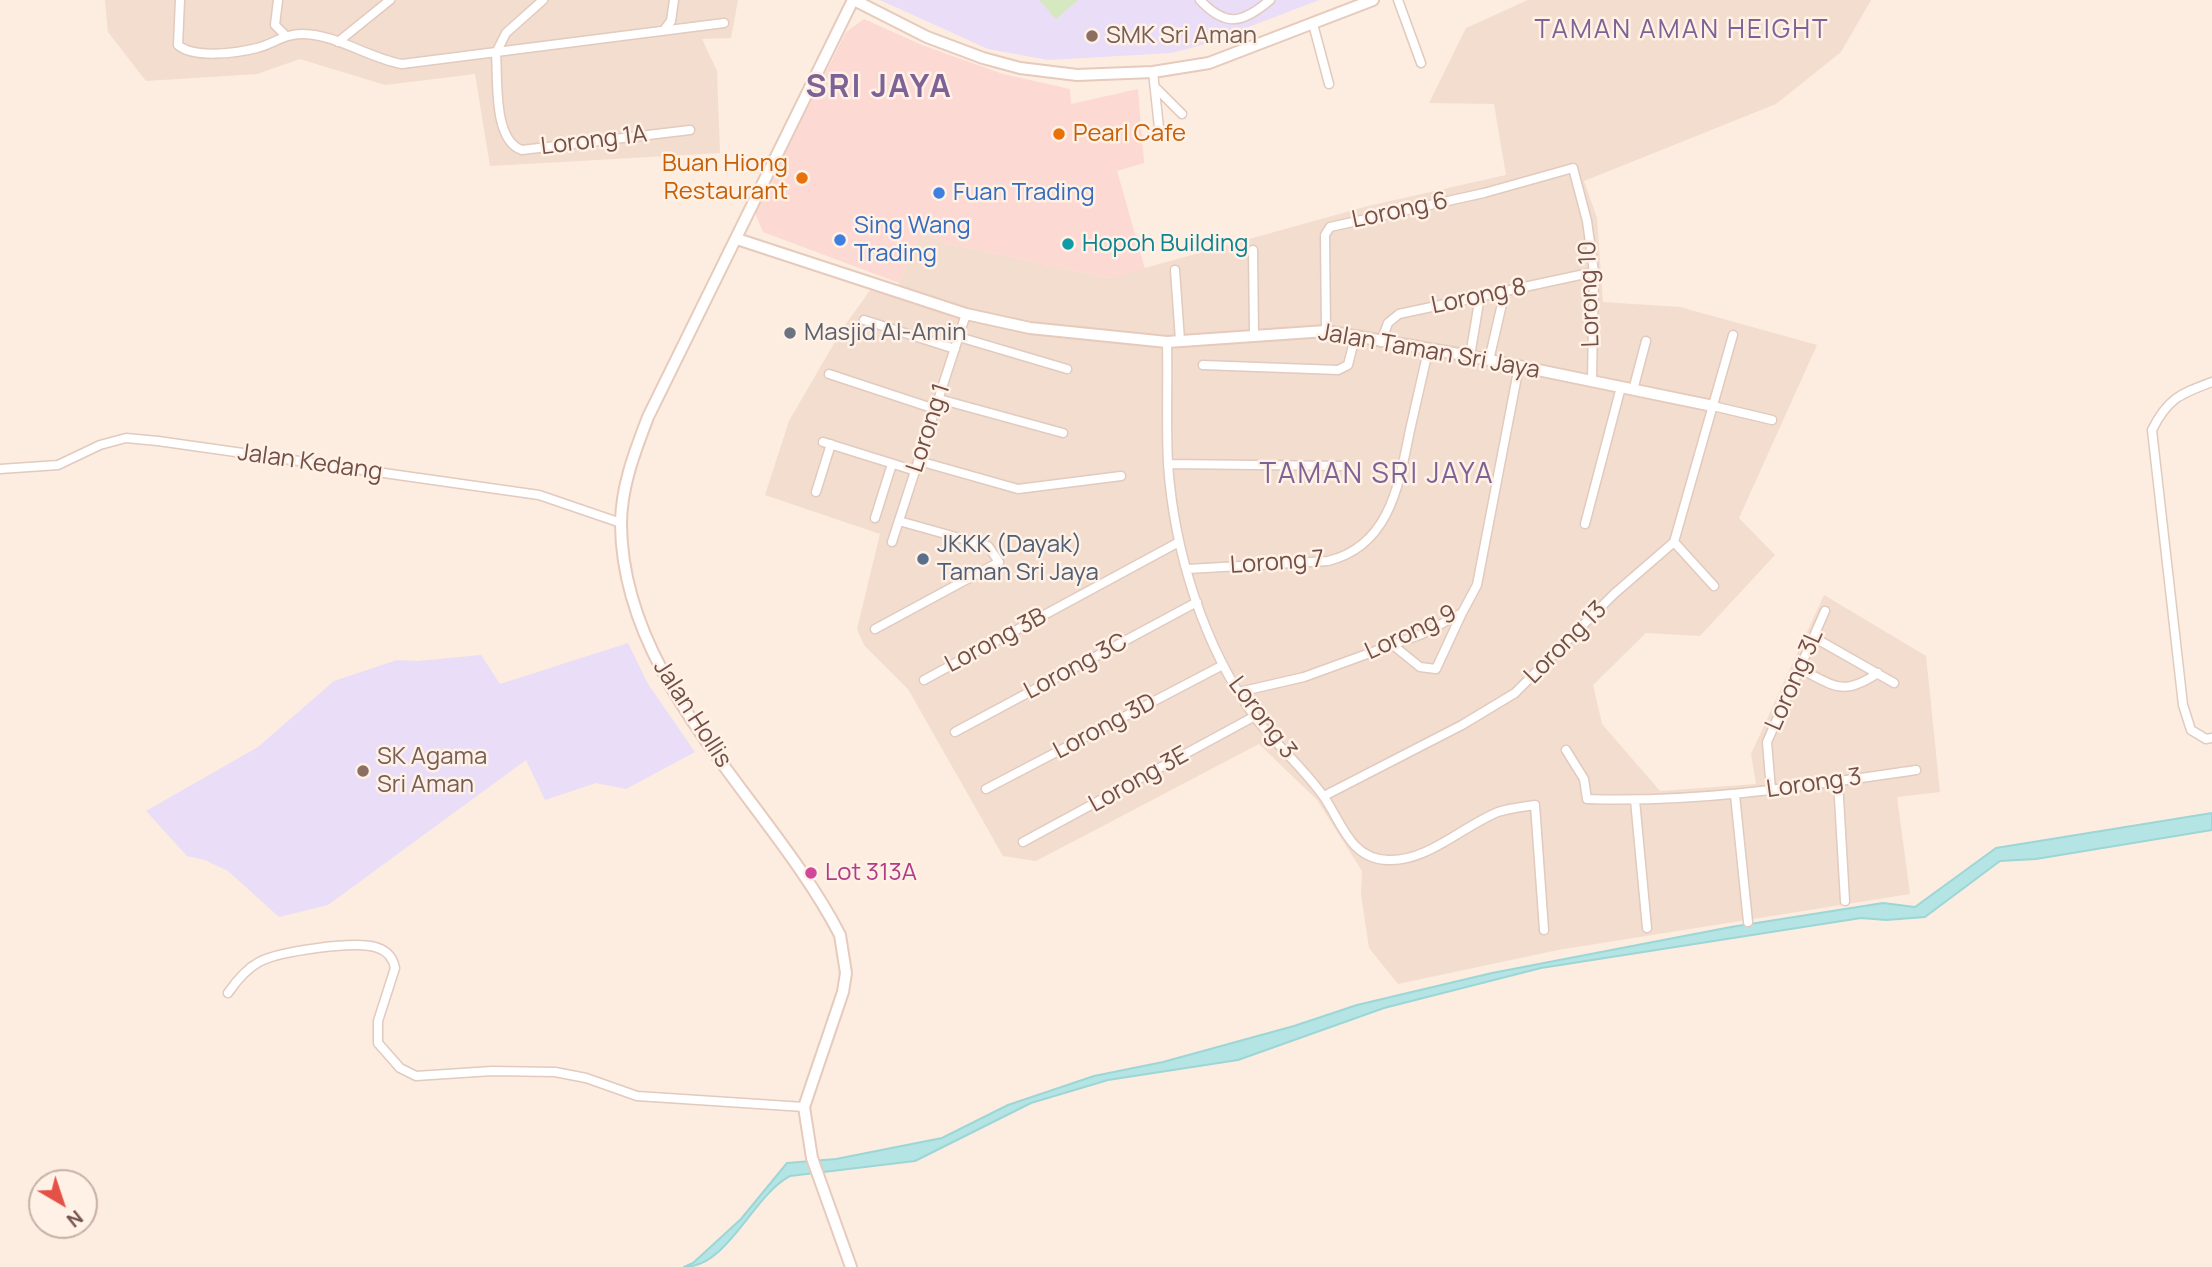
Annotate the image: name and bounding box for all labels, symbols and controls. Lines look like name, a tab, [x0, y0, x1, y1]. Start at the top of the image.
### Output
district label: TAMAN AMAN HEIGHT	[1537, 15, 1827, 47]
place label: SMK Sri Aman	[1106, 22, 1257, 50]
marker: SMK Sri Aman	[1084, 28, 1100, 44]
district label: SRI JAYA	[806, 69, 952, 107]
street label: Lorong 1A	[539, 120, 649, 162]
place label: Pearl Cafe	[1073, 120, 1186, 148]
marker: Pearl Cafe	[1051, 126, 1067, 142]
place label: Buan Hiong Restaurant	[662, 150, 788, 206]
marker: Buan Hiong Restaurant	[794, 170, 810, 186]
place label: Fuan Trading	[953, 179, 1095, 207]
marker: Fuan Trading	[931, 185, 947, 201]
street label: Lorong 6	[1349, 187, 1451, 235]
place label: Sing Wang Trading	[854, 212, 971, 268]
place label: Hopoh Building	[1082, 230, 1249, 258]
marker: Sing Wang Trading	[832, 232, 848, 248]
marker: Hopoh Building	[1060, 236, 1076, 252]
street label: Lorong 10	[1574, 240, 1606, 348]
street label: Lorong 8	[1429, 273, 1529, 321]
street label: Jalan Taman Sri Jaya	[1316, 318, 1542, 386]
place label: Masjid Al-Amin	[804, 319, 967, 347]
marker: Masjid Al-Amin	[782, 325, 798, 341]
street label: Lorong 1	[901, 380, 957, 476]
street label: Jalan Kedang	[236, 439, 384, 487]
district label: TAMAN SRI JAYA	[1261, 458, 1493, 492]
place label: JKKK (Dayak) Taman Sri Jaya	[937, 531, 1099, 587]
street label: Lorong 7	[1229, 545, 1325, 581]
marker: JKKK (Dayak) Taman Sri Jaya	[915, 551, 931, 567]
street label: Lorong 13	[1519, 596, 1613, 690]
street label: Lorong 9	[1361, 599, 1461, 667]
street label: Lorong 3B	[941, 602, 1051, 680]
street label: Lorong 3L	[1760, 625, 1830, 735]
street label: Lorong 3C	[1019, 628, 1133, 706]
street label: Jalan Hollis	[647, 655, 737, 773]
street label: Lorong 3	[1222, 671, 1302, 765]
street label: Lorong 3D	[1049, 688, 1161, 766]
street label: Lorong 3E	[1084, 741, 1194, 819]
place label: SK Agama Sri Aman	[377, 743, 487, 799]
marker: SK Agama Sri Aman	[355, 763, 371, 779]
street label: Lorong 3	[1765, 763, 1863, 805]
place label: Lot 313A	[825, 859, 917, 887]
marker: Lot 313A	[803, 865, 819, 881]
north arrow	[28, 1169, 98, 1239]
text: N	[61, 1204, 88, 1233]

